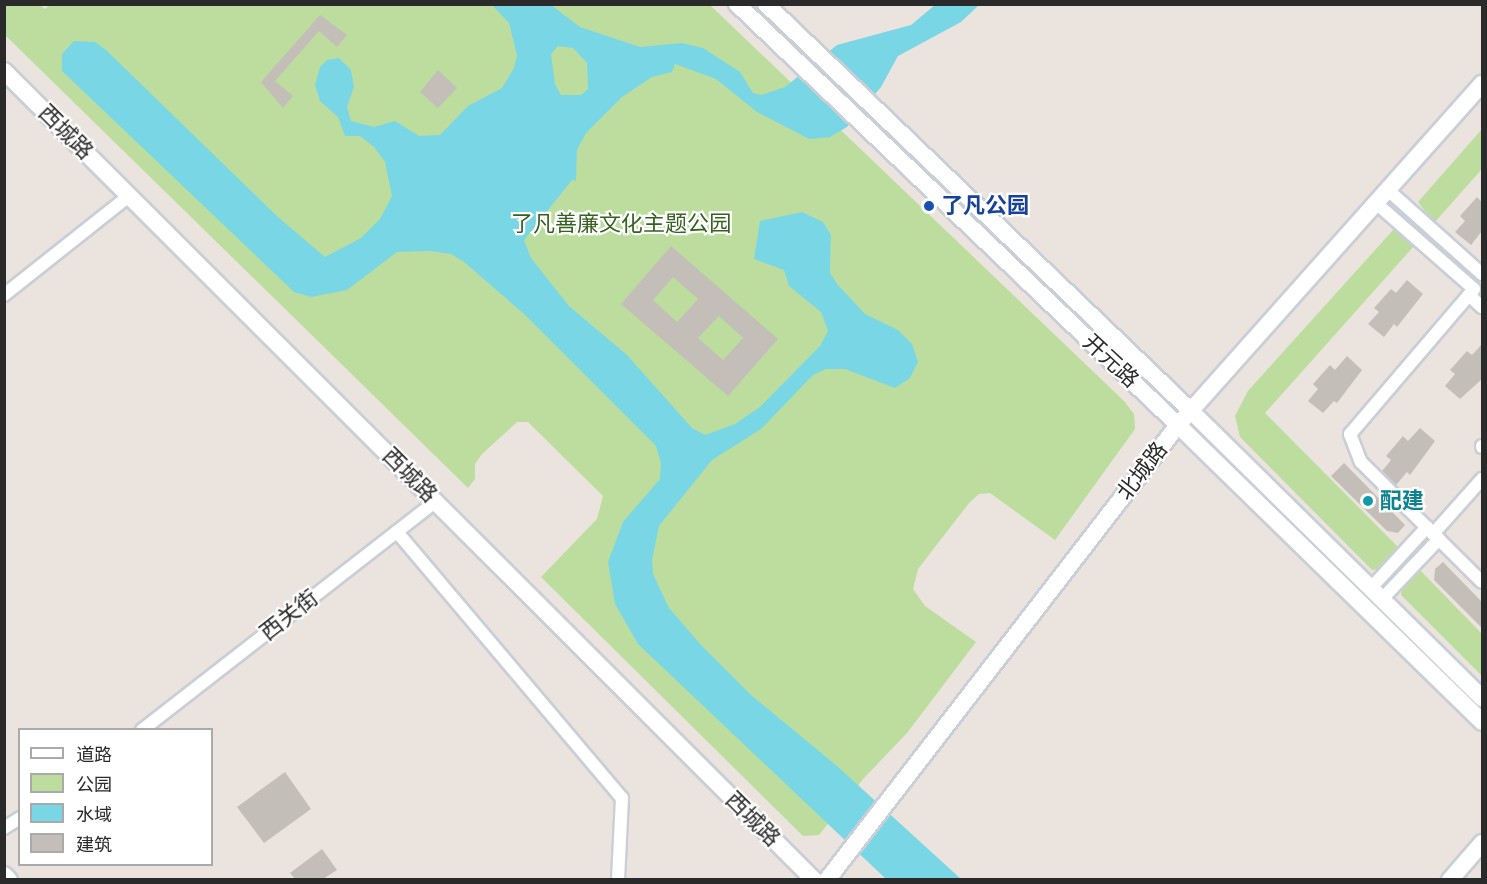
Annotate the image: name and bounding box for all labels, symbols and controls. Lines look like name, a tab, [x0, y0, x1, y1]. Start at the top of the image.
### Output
street label: 西城路	[33, 99, 99, 165]
place label: 了凡公园	[941, 193, 1029, 219]
marker: 了凡公园	[922, 199, 936, 213]
park label: 了凡善廉文化主题公园	[511, 211, 731, 237]
street label: 开元路	[1078, 329, 1144, 393]
street label: 北城路	[1111, 437, 1173, 505]
street label: 西城路	[377, 442, 443, 508]
place label: 配建	[1380, 488, 1424, 514]
marker: 配建	[1361, 494, 1375, 508]
street label: 西关街	[255, 584, 323, 646]
legend	[18, 728, 213, 866]
text: 道路	[76, 743, 112, 766]
text: 公园	[76, 773, 112, 796]
street label: 西城路	[720, 786, 786, 852]
text: 水域	[76, 803, 112, 826]
text: 建筑	[76, 833, 112, 856]

